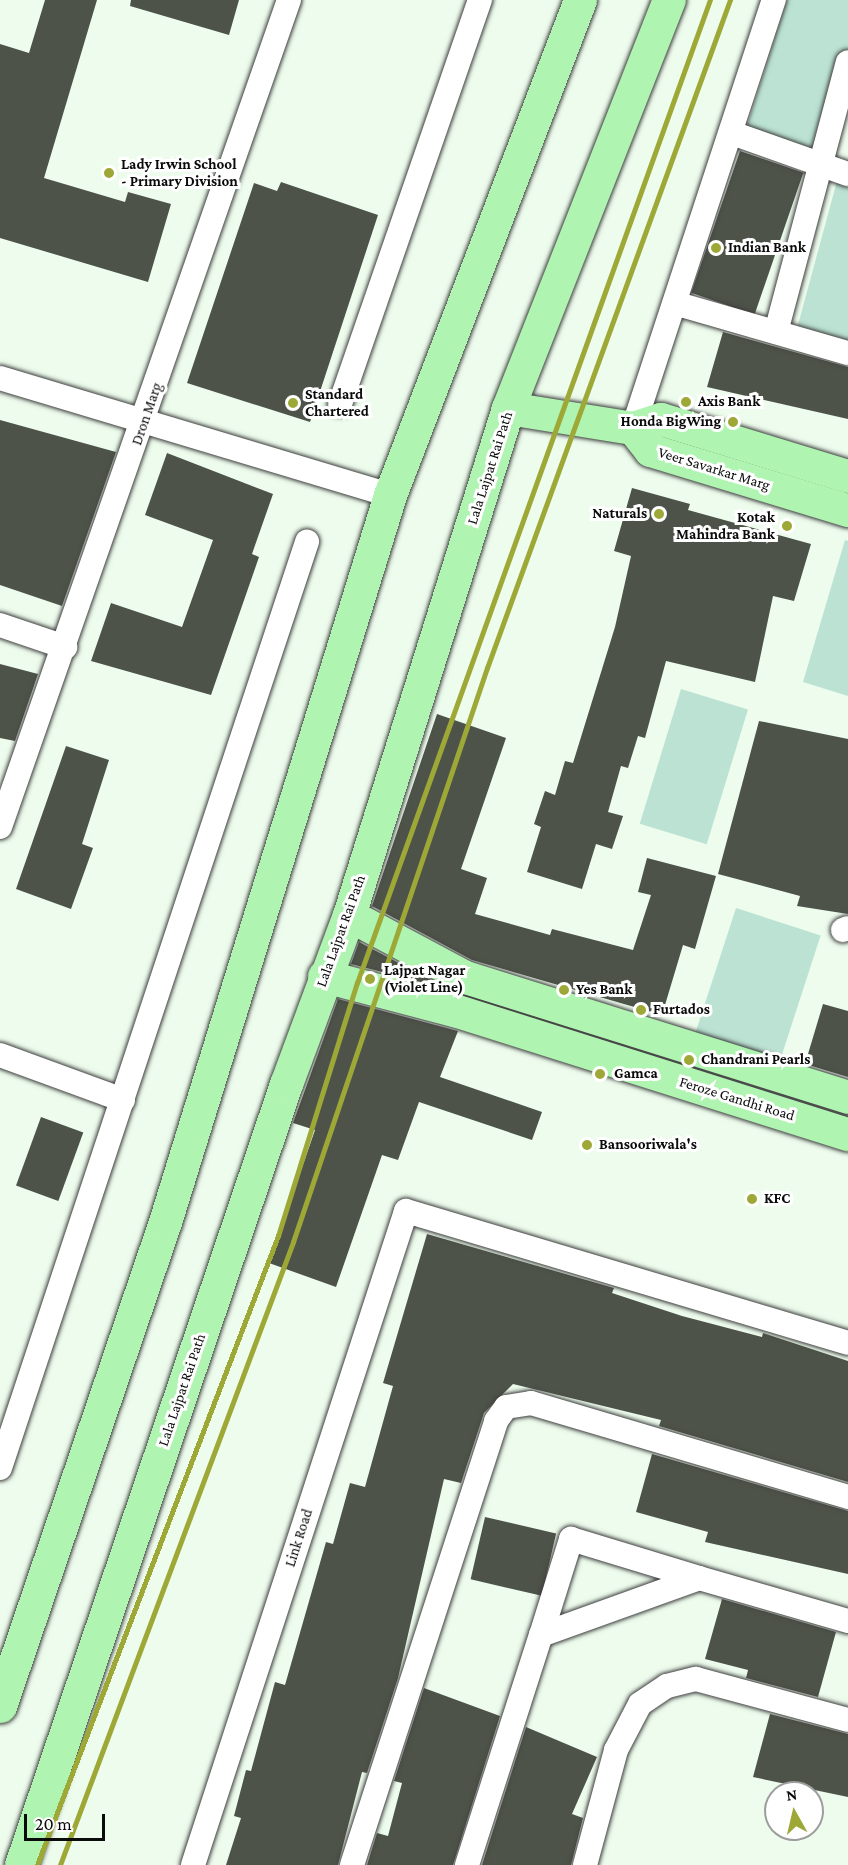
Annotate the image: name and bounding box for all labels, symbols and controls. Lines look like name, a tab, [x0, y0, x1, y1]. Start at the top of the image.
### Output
place label: Lady Irwin School - Primary Division	[121, 155, 238, 190]
marker: Lady Irwin School - Primary Division	[102, 166, 116, 180]
place label: Indian Bank	[728, 239, 806, 257]
marker: Indian Bank	[709, 241, 723, 255]
street label: Dron Marg	[128, 380, 166, 448]
place label: Standard Chartered	[305, 385, 369, 420]
place label: Axis Bank	[698, 393, 760, 411]
marker: Axis Bank	[679, 395, 693, 409]
marker: Standard Chartered	[286, 396, 300, 410]
street label: Lala Lajpat Rai Path	[463, 409, 517, 527]
place label: Honda BigWing	[621, 413, 721, 431]
marker: Honda BigWing	[726, 415, 740, 429]
street label: Veer Savarkar Marg	[656, 443, 772, 495]
place label: Naturals	[592, 505, 647, 523]
marker: Naturals	[652, 507, 666, 521]
place label: Kotak Mahindra Bank	[676, 508, 775, 543]
marker: Kotak Mahindra Bank	[780, 519, 794, 533]
street label: Lala Lajpat Rai Path	[312, 873, 370, 989]
place label: Lajpat Nagar (Violet Line)	[384, 961, 466, 996]
marker: Lajpat Nagar (Violet Line)	[361, 970, 379, 988]
place label: Yes Bank	[576, 981, 632, 999]
marker: Yes Bank	[557, 983, 571, 997]
place label: Furtados	[653, 1001, 710, 1019]
marker: Furtados	[634, 1003, 648, 1017]
place label: Chandrani Pearls	[701, 1051, 810, 1069]
marker: Chandrani Pearls	[682, 1053, 696, 1067]
marker: Gamca	[591, 1065, 609, 1083]
place label: Gamca	[614, 1065, 658, 1083]
street label: Feroze Gandhi Road	[677, 1073, 797, 1125]
place label: Bansooriwala's	[599, 1136, 697, 1154]
marker: Bansooriwala's	[580, 1138, 594, 1152]
place label: KFC	[764, 1190, 790, 1208]
marker: KFC	[745, 1192, 759, 1206]
street label: Lala Lajpat Rai Path	[154, 1331, 210, 1449]
street label: Link Road	[281, 1507, 317, 1569]
north arrow	[764, 1781, 824, 1841]
text: N	[785, 1785, 798, 1804]
scale bar	[27, 1802, 108, 1840]
text: 20 m	[35, 1814, 72, 1834]

